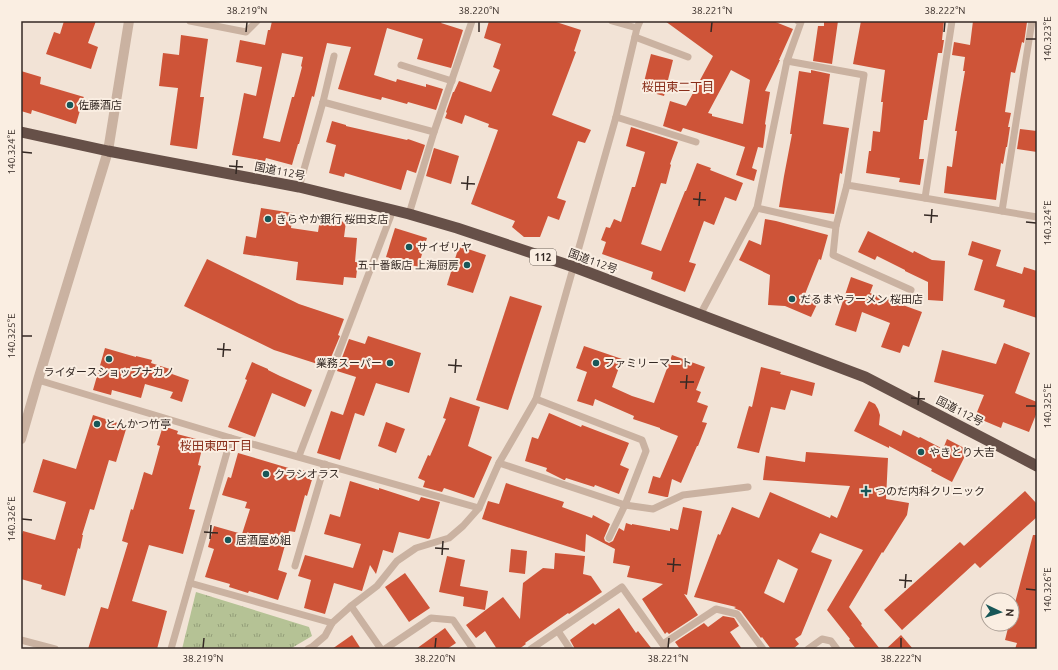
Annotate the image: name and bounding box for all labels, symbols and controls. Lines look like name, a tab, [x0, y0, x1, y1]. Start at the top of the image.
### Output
text: 38.219°N	[226, 5, 268, 16]
text: 38.220°N	[458, 5, 500, 16]
text: 38.221°N	[691, 5, 733, 16]
text: 38.222°N	[924, 5, 966, 16]
text: 140.323°E	[1042, 16, 1053, 62]
district label: 桜田東二丁目	[642, 80, 714, 93]
place label: 佐藤酒店	[78, 99, 122, 111]
marker: 佐藤酒店	[65, 100, 75, 110]
text: 140.324°E	[6, 129, 17, 175]
street label: 国道112号	[254, 160, 306, 182]
text: 140.324°E	[1042, 200, 1053, 246]
place label: きらやか銀行 桜田支店	[276, 213, 389, 225]
marker: きらやか銀行 桜田支店	[263, 214, 273, 224]
place label: サイゼリヤ	[417, 241, 472, 253]
marker: サイゼリヤ	[404, 242, 414, 252]
street label: 国道112号	[567, 247, 619, 275]
road number: 112	[530, 249, 556, 265]
place label: 五十番飯店 上海厨房	[357, 259, 459, 271]
marker: 五十番飯店 上海厨房	[462, 260, 472, 270]
place label: だるまやラーメン 桜田店	[800, 293, 923, 305]
marker: だるまやラーメン 桜田店	[787, 294, 797, 304]
text: 140.325°E	[6, 313, 17, 359]
marker: ライダースショップナカノ	[104, 354, 114, 364]
place label: 業務スーパー	[316, 357, 382, 369]
place label: ファミリーマート	[604, 357, 692, 369]
marker: 業務スーパー	[385, 358, 395, 368]
marker: ファミリーマート	[591, 358, 601, 368]
place label: ライダースショップナカノ	[43, 366, 175, 378]
text: 140.325°E	[1042, 383, 1053, 429]
street label: 国道112号	[934, 394, 986, 428]
place label: とんかつ竹亭	[105, 418, 171, 430]
marker: とんかつ竹亭	[92, 419, 102, 429]
district label: 桜田東四丁目	[180, 439, 252, 452]
place label: やきとり大吉	[929, 446, 995, 458]
marker: やきとり大吉	[916, 447, 926, 457]
place label: クラシオラス	[274, 468, 340, 480]
marker: クラシオラス	[261, 469, 271, 479]
marker: つのだ内科クリニック	[860, 485, 872, 497]
place label: つのだ内科クリニック	[875, 485, 985, 497]
text: 140.326°E	[6, 496, 17, 542]
place label: 居酒屋め組	[236, 534, 291, 546]
marker: 居酒屋め組	[223, 535, 233, 545]
text: 140.326°E	[1042, 567, 1053, 613]
north arrow	[980, 592, 1020, 632]
text: N	[1004, 608, 1016, 617]
text: 38.219°N	[182, 653, 224, 664]
text: 38.220°N	[414, 653, 456, 664]
text: 38.221°N	[647, 653, 689, 664]
text: 38.222°N	[880, 653, 922, 664]

